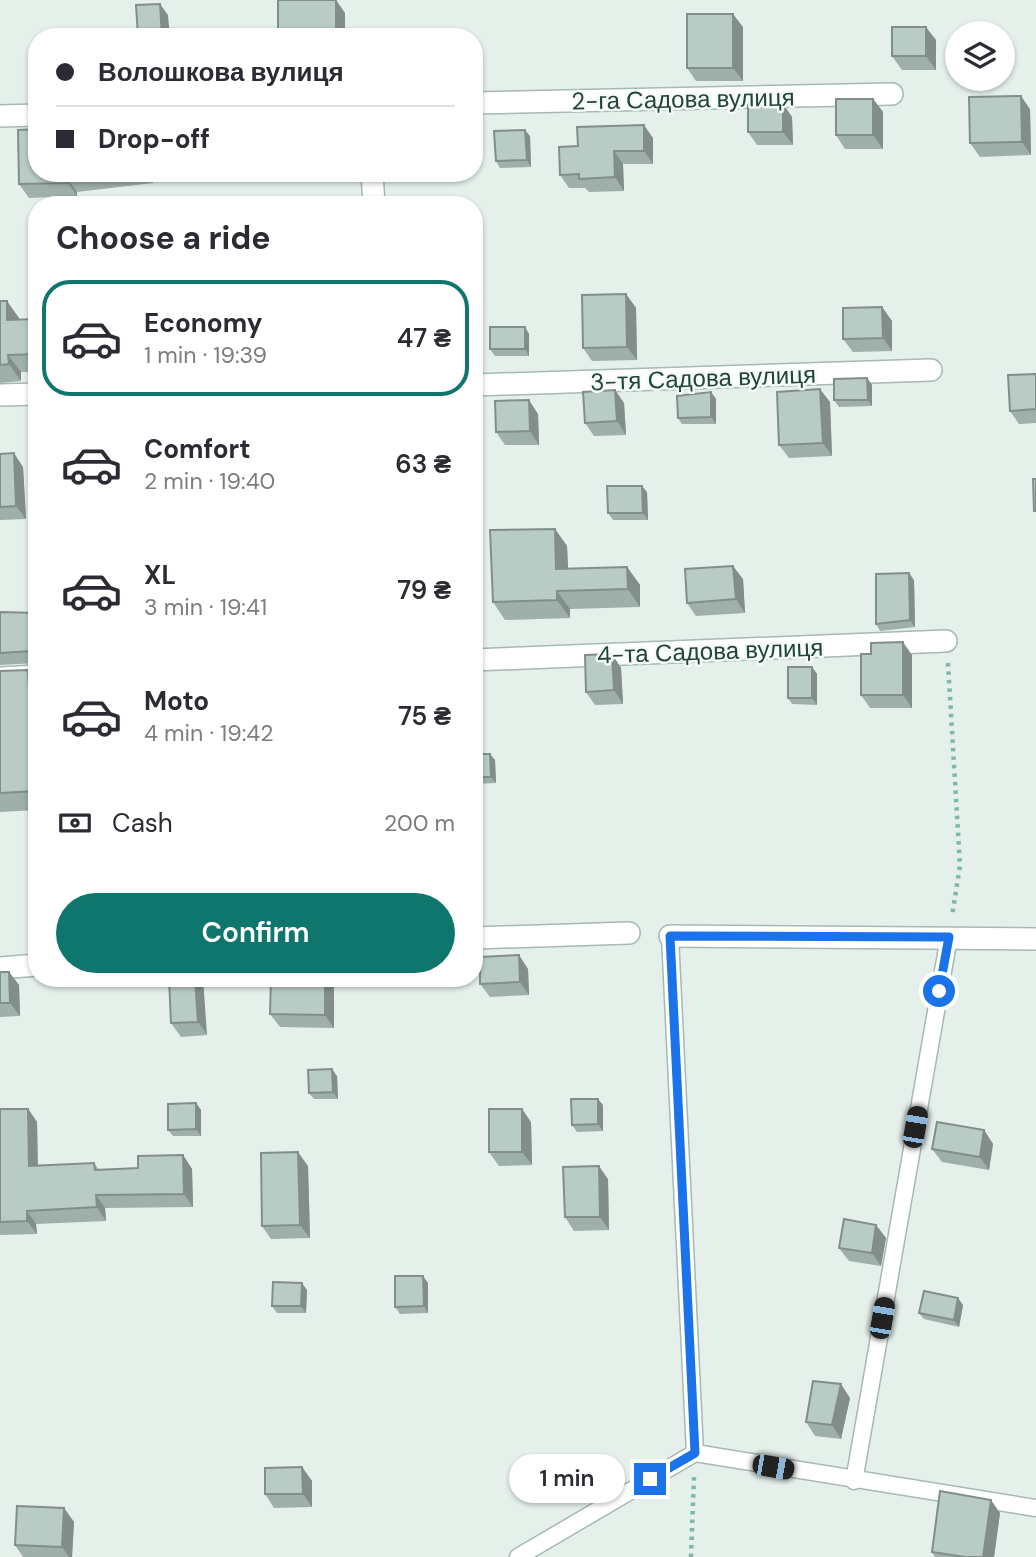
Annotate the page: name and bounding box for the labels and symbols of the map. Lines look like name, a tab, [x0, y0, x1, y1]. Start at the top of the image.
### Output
street label: 2-га Садова вулиця	[571, 82, 795, 116]
street label: 3-тя Садова вулиця	[590, 359, 816, 397]
street label: 4-та Садова вулиця	[596, 632, 824, 670]
route start	[923, 975, 955, 1007]
car	[902, 1104, 929, 1150]
car	[869, 1295, 896, 1341]
car	[751, 1453, 796, 1481]
callout: 1 min	[510, 1454, 626, 1504]
route end	[634, 1463, 666, 1495]

